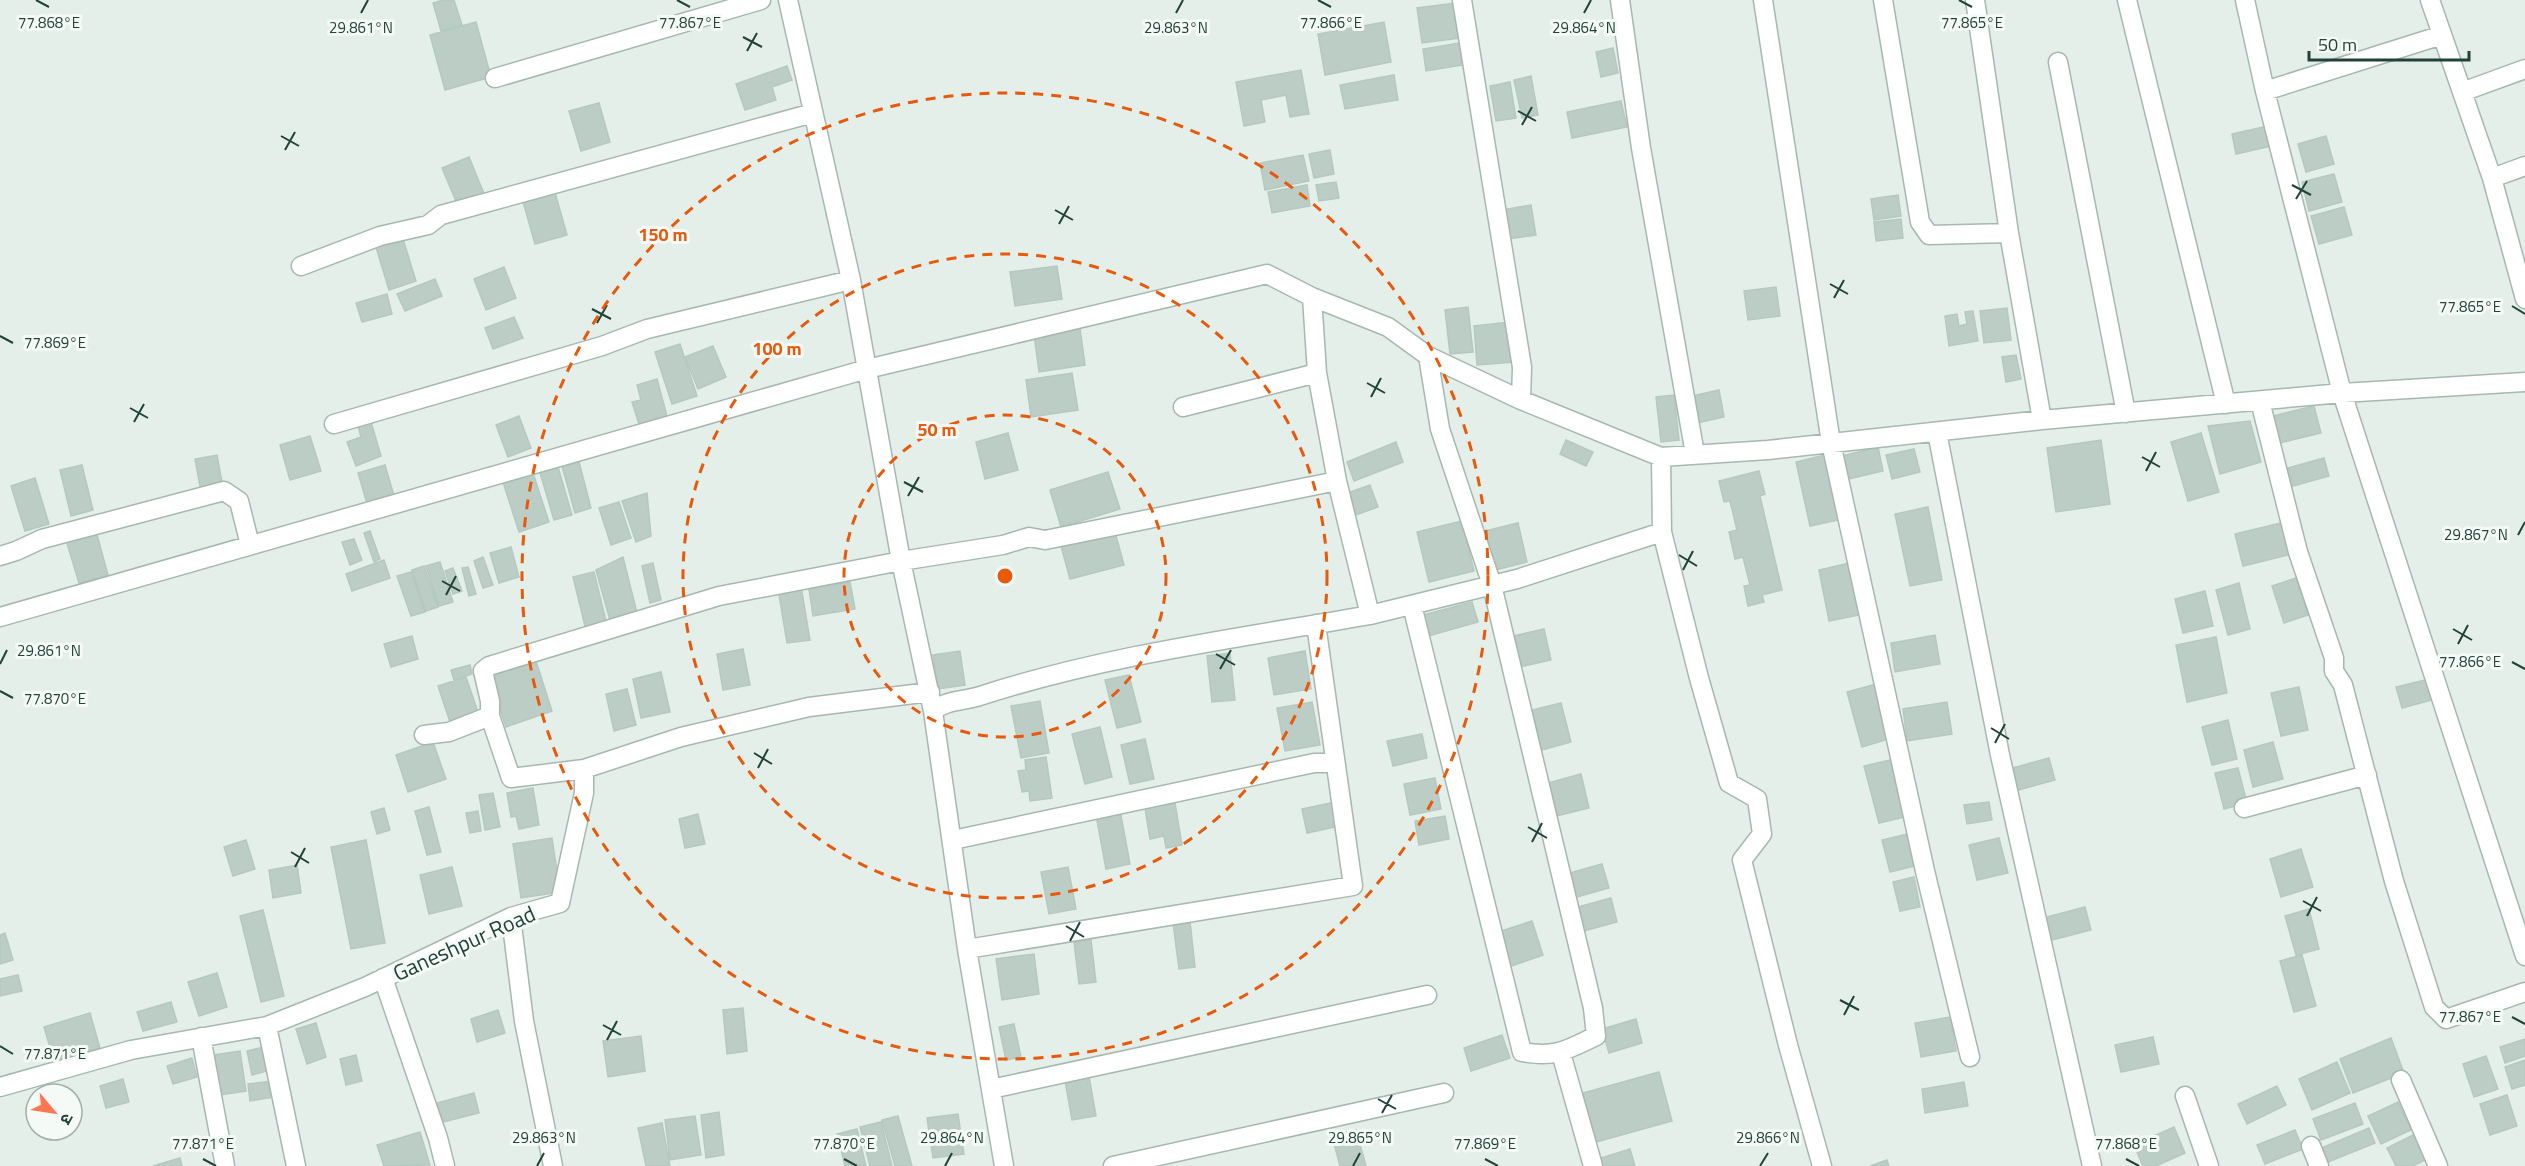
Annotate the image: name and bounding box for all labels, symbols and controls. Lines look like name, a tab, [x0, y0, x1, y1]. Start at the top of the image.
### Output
text: 77.868°E	[18, 11, 80, 34]
text: 77.867°E	[659, 11, 721, 34]
text: 77.866°E	[1300, 11, 1362, 34]
text: 77.865°E	[1941, 11, 2003, 34]
text: 29.861°N	[329, 16, 393, 39]
text: 29.863°N	[1144, 16, 1208, 39]
text: 29.864°N	[1552, 16, 1616, 39]
scale bar	[2309, 24, 2470, 62]
text: 50 m	[2318, 31, 2357, 58]
text: 150 m	[638, 221, 688, 248]
text: 77.865°E	[2439, 295, 2501, 318]
text: 77.869°E	[24, 331, 86, 354]
text: 100 m	[752, 335, 802, 362]
text: 50 m	[917, 416, 957, 443]
text: 29.867°N	[2444, 523, 2508, 546]
centre of rings	[995, 566, 1015, 586]
text: 29.861°N	[17, 639, 81, 662]
text: 77.866°E	[2439, 650, 2501, 673]
text: 77.870°E	[24, 687, 86, 710]
street label: Ganeshpur Road	[387, 896, 541, 990]
text: 77.867°E	[2439, 1005, 2501, 1028]
text: 77.871°E	[24, 1042, 86, 1065]
north arrow	[24, 1082, 84, 1142]
text: उ	[54, 1109, 80, 1130]
text: 29.863°N	[512, 1126, 576, 1149]
text: 29.864°N	[920, 1126, 984, 1149]
text: 29.865°N	[1328, 1126, 1392, 1149]
text: 29.866°N	[1736, 1126, 1800, 1149]
text: 77.871°E	[172, 1132, 234, 1155]
text: 77.870°E	[813, 1132, 875, 1155]
text: 77.869°E	[1454, 1132, 1516, 1155]
text: 77.868°E	[2095, 1132, 2157, 1155]

